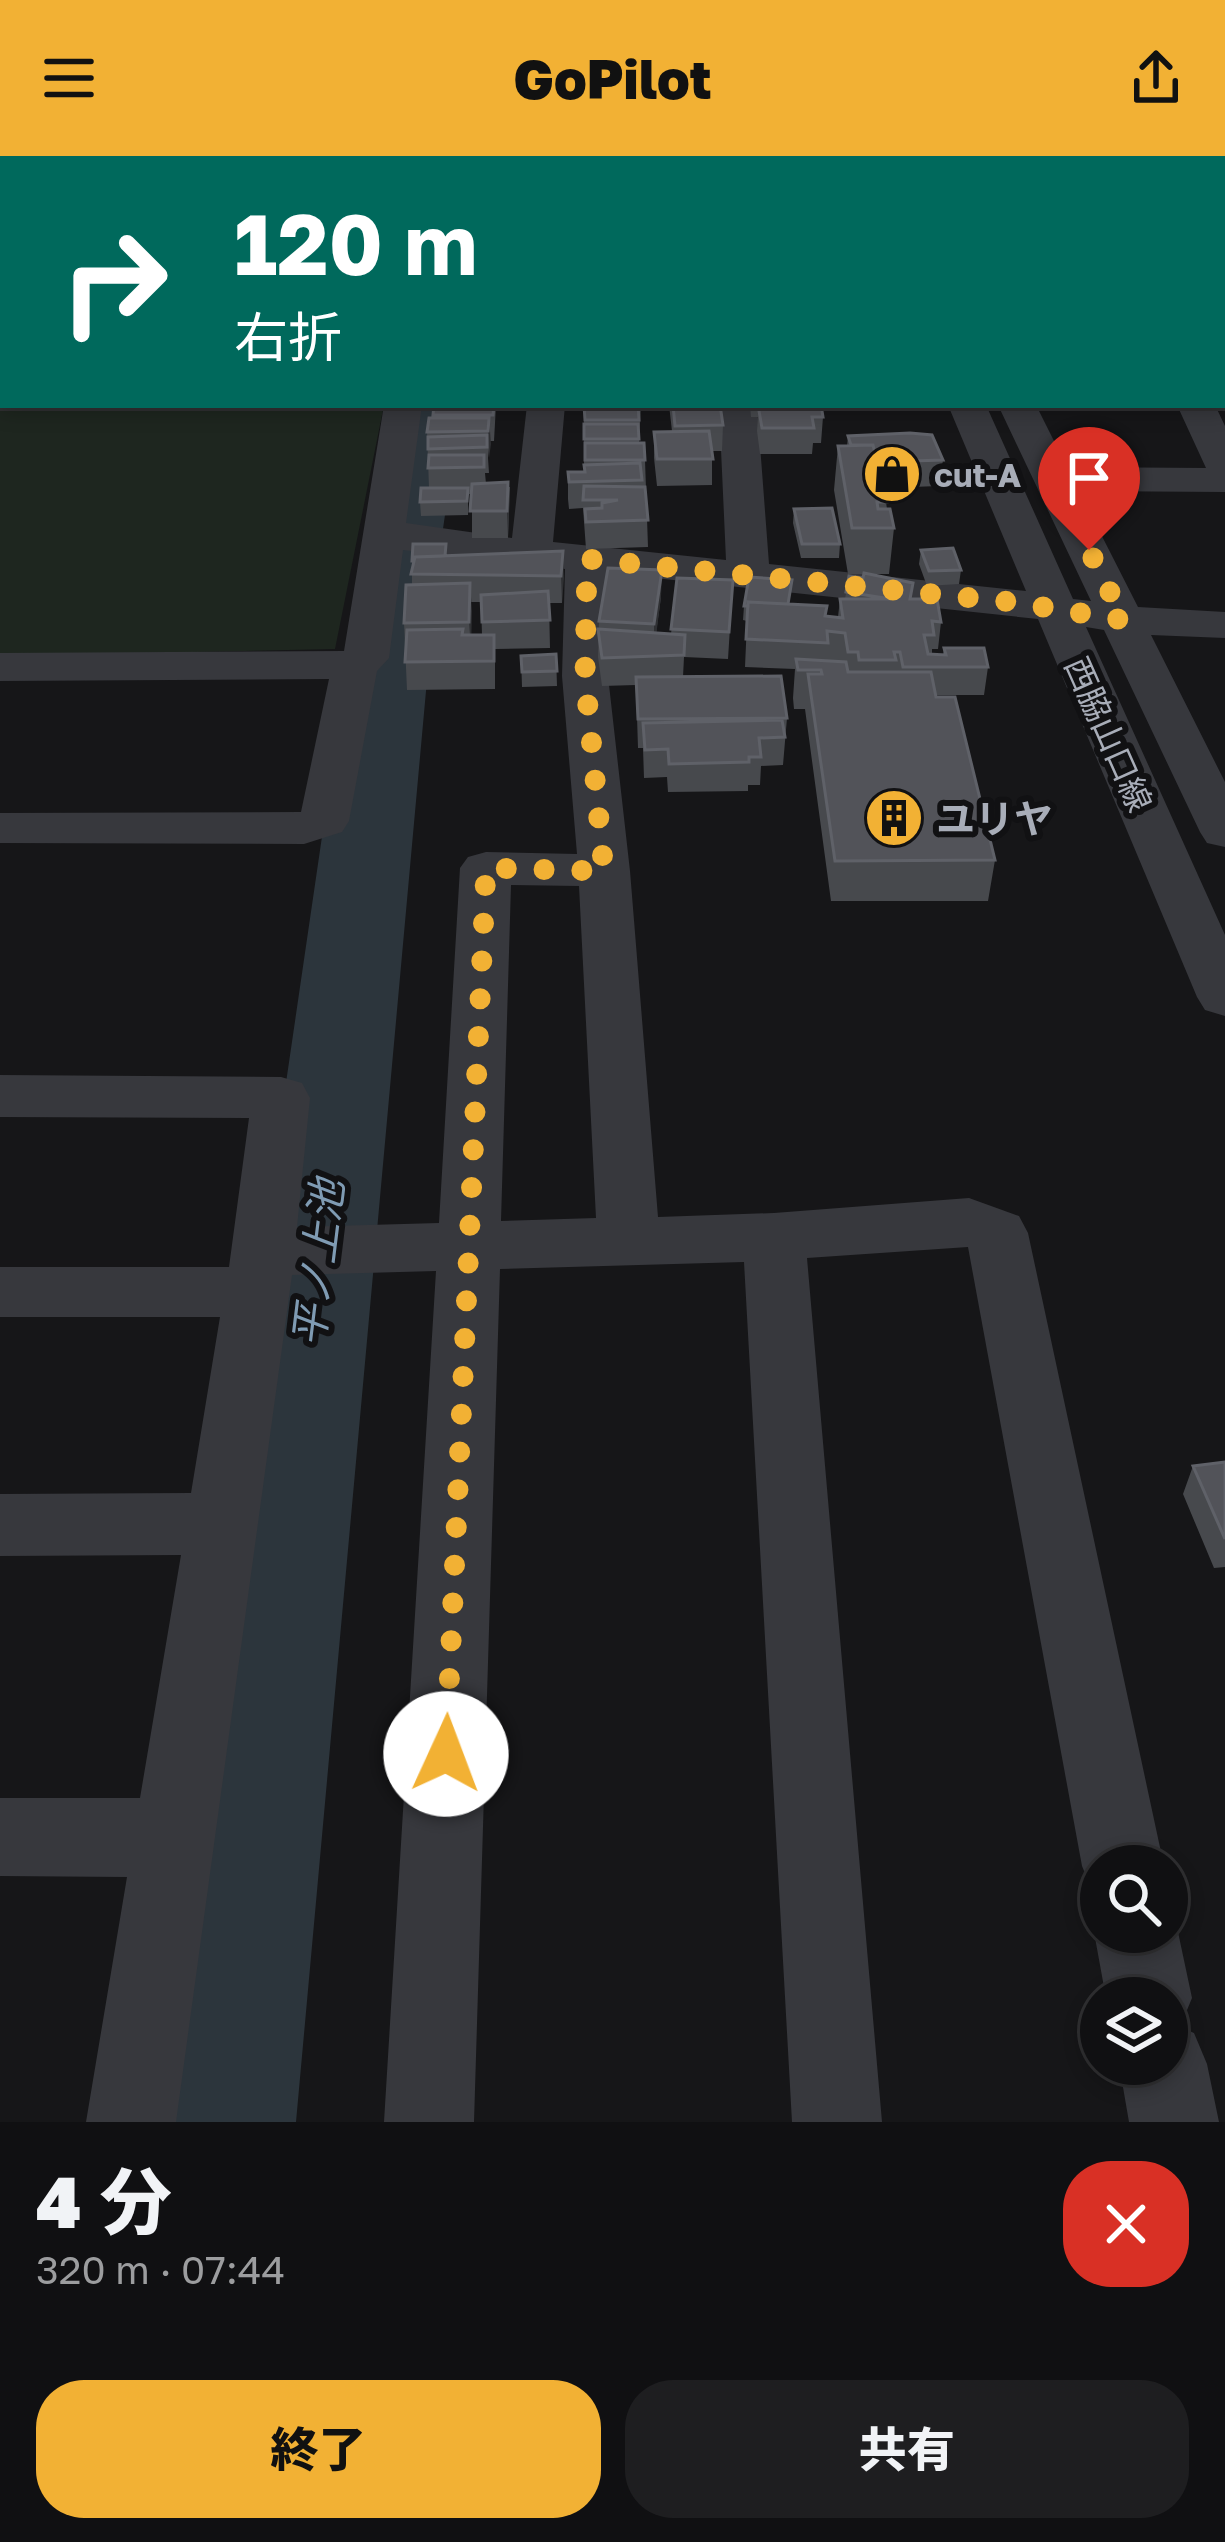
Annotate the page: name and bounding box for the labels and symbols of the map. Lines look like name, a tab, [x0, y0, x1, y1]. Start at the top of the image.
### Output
pin	[1038, 427, 1140, 550]
shop icon: cut-A	[861, 443, 923, 505]
place label: cut-A	[934, 455, 1022, 494]
street label: 西脇山口線	[1058, 651, 1160, 817]
building icon: ユリヤ	[863, 787, 925, 849]
place label: ユリヤ	[936, 795, 1053, 842]
water label: 平ノ上池	[282, 1173, 353, 1349]
position arrow	[383, 1691, 509, 1817]

